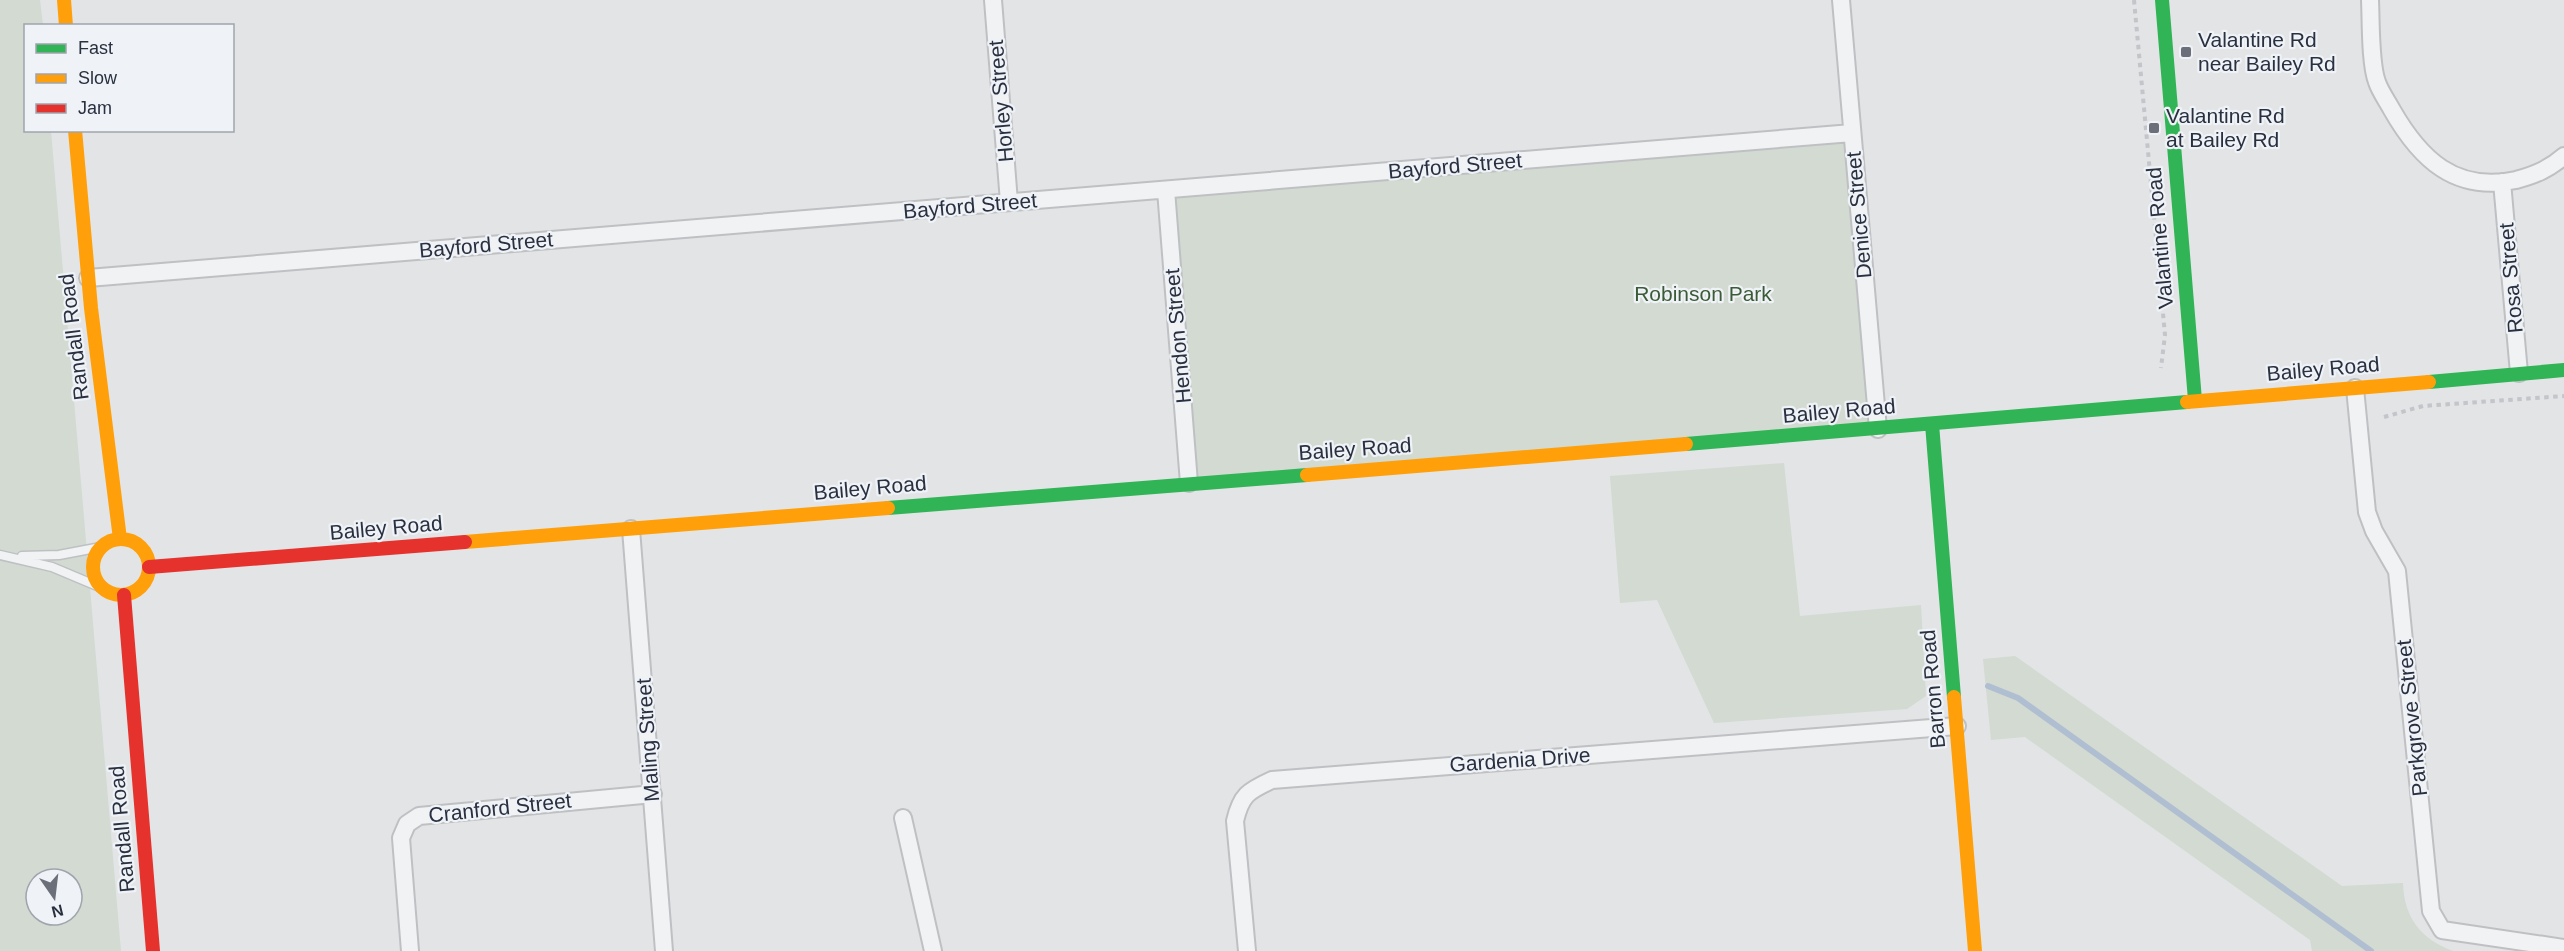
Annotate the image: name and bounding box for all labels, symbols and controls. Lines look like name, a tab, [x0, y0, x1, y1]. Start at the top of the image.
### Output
legend	[24, 24, 234, 132]
place label: Valantine Rd near Bailey Rd	[2198, 28, 2336, 75]
text: Fast	[78, 38, 113, 58]
street label: Horley Street	[984, 39, 1017, 163]
marker: Valantine Rd near Bailey Rd	[2179, 45, 2193, 59]
text: Slow	[78, 68, 118, 88]
text: Jam	[78, 98, 112, 118]
place label: Valantine Rd at Bailey Rd	[2166, 104, 2285, 151]
marker: Valantine Rd at Bailey Rd	[2147, 121, 2161, 135]
street label: Bayford Street	[1387, 148, 1523, 183]
street label: Denice Street	[1841, 151, 1876, 279]
street label: Valantine Road	[2142, 166, 2177, 310]
street label: Bayford Street	[902, 188, 1038, 223]
street label: Rosa Street	[2494, 222, 2527, 334]
street label: Bayford Street	[418, 227, 554, 262]
street label: Hendon Street	[1160, 267, 1195, 405]
street label: Randall Road	[54, 273, 93, 402]
park label: Robinson Park	[1634, 282, 1772, 305]
street label: Bailey Road	[2266, 352, 2380, 385]
street label: Bailey Road	[1782, 394, 1896, 427]
street label: Bailey Road	[1298, 433, 1412, 464]
street label: Bailey Road	[813, 471, 927, 504]
street label: Bailey Road	[329, 511, 443, 544]
street label: Barron Road	[1916, 629, 1949, 749]
street label: Parkgrove Street	[2392, 638, 2431, 798]
street label: Maling Street	[632, 677, 663, 803]
street label: Gardenia Drive	[1449, 743, 1591, 776]
street label: Randall Road	[104, 765, 139, 893]
street label: Cranford Street	[427, 789, 573, 826]
north arrow	[24, 867, 84, 927]
text: N	[50, 901, 65, 921]

